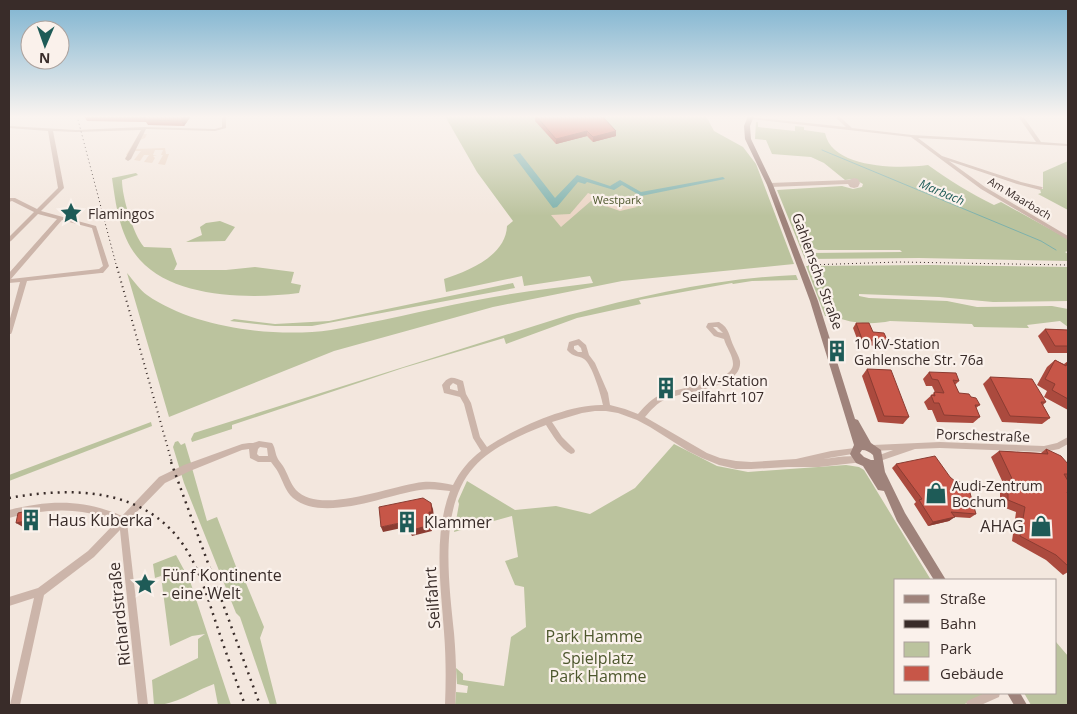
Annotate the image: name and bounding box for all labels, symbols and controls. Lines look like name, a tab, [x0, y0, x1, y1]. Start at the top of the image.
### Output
north arrow	[20, 20, 70, 70]
text: N	[39, 49, 51, 68]
street label: Am Maarbach	[986, 173, 1054, 223]
water label: Marbach	[917, 175, 967, 209]
park label: Westpark	[593, 192, 642, 207]
place icon: Flamingos	[58, 200, 84, 226]
place label: Flamingos	[88, 204, 155, 223]
street label: Gahlensche Straße	[788, 210, 848, 332]
place label: 10 kV-Station Gahlensche Str. 76a	[854, 334, 983, 369]
building icon: 10 kV-Station Gahlensche Str. 76a	[824, 338, 850, 364]
place label: 10 kV-Station Seilfahrt 107	[682, 371, 768, 406]
building icon: 10 kV-Station Seilfahrt 107	[653, 375, 679, 401]
street label: Porschestraße	[936, 424, 1031, 446]
place label: Audi-Zentrum Bochum	[952, 476, 1043, 511]
shop icon: Audi-Zentrum Bochum	[923, 480, 949, 506]
building icon: Haus Kuberka	[18, 507, 44, 533]
place label: Haus Kuberka	[48, 509, 153, 531]
building icon: Klammer	[394, 509, 420, 535]
place label: Klammer	[424, 511, 492, 533]
shop icon: AHAG	[1028, 513, 1054, 539]
place label: AHAG	[980, 515, 1024, 537]
street label: Richardstraße	[103, 561, 135, 667]
place label: Fünf Kontinente - eine Welt	[162, 564, 282, 604]
street label: Seilfahrt	[419, 566, 445, 630]
place icon: Fünf Kontinente - eine Welt	[132, 571, 158, 597]
legend	[894, 579, 1057, 694]
text: Straße	[940, 588, 986, 608]
text: Bahn	[940, 613, 976, 633]
park label: Park Hamme	[546, 625, 642, 647]
text: Park	[940, 638, 971, 658]
park label: Spielplatz Park Hamme	[550, 647, 646, 687]
text: Gebäude	[940, 663, 1004, 683]

